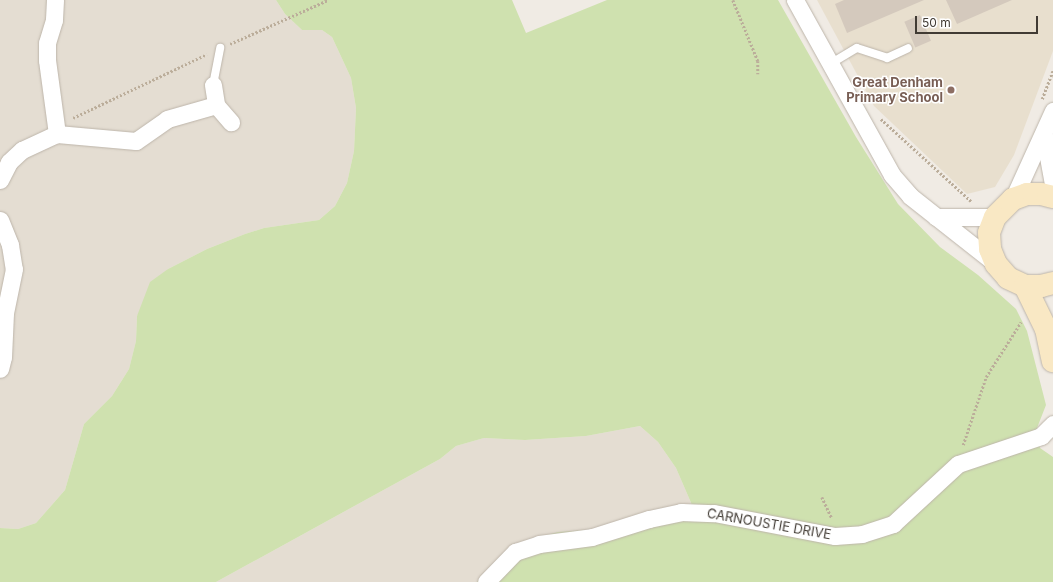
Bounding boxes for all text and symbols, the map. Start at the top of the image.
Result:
scale bar [917,8,1040,34]
text: 50 m [922,15,951,30]
place label: Great Denham Primary School [846,75,943,106]
marker: Great Denham Primary School [946,85,956,95]
street label: CARNOUSTIE DRIVE [706,505,832,543]

